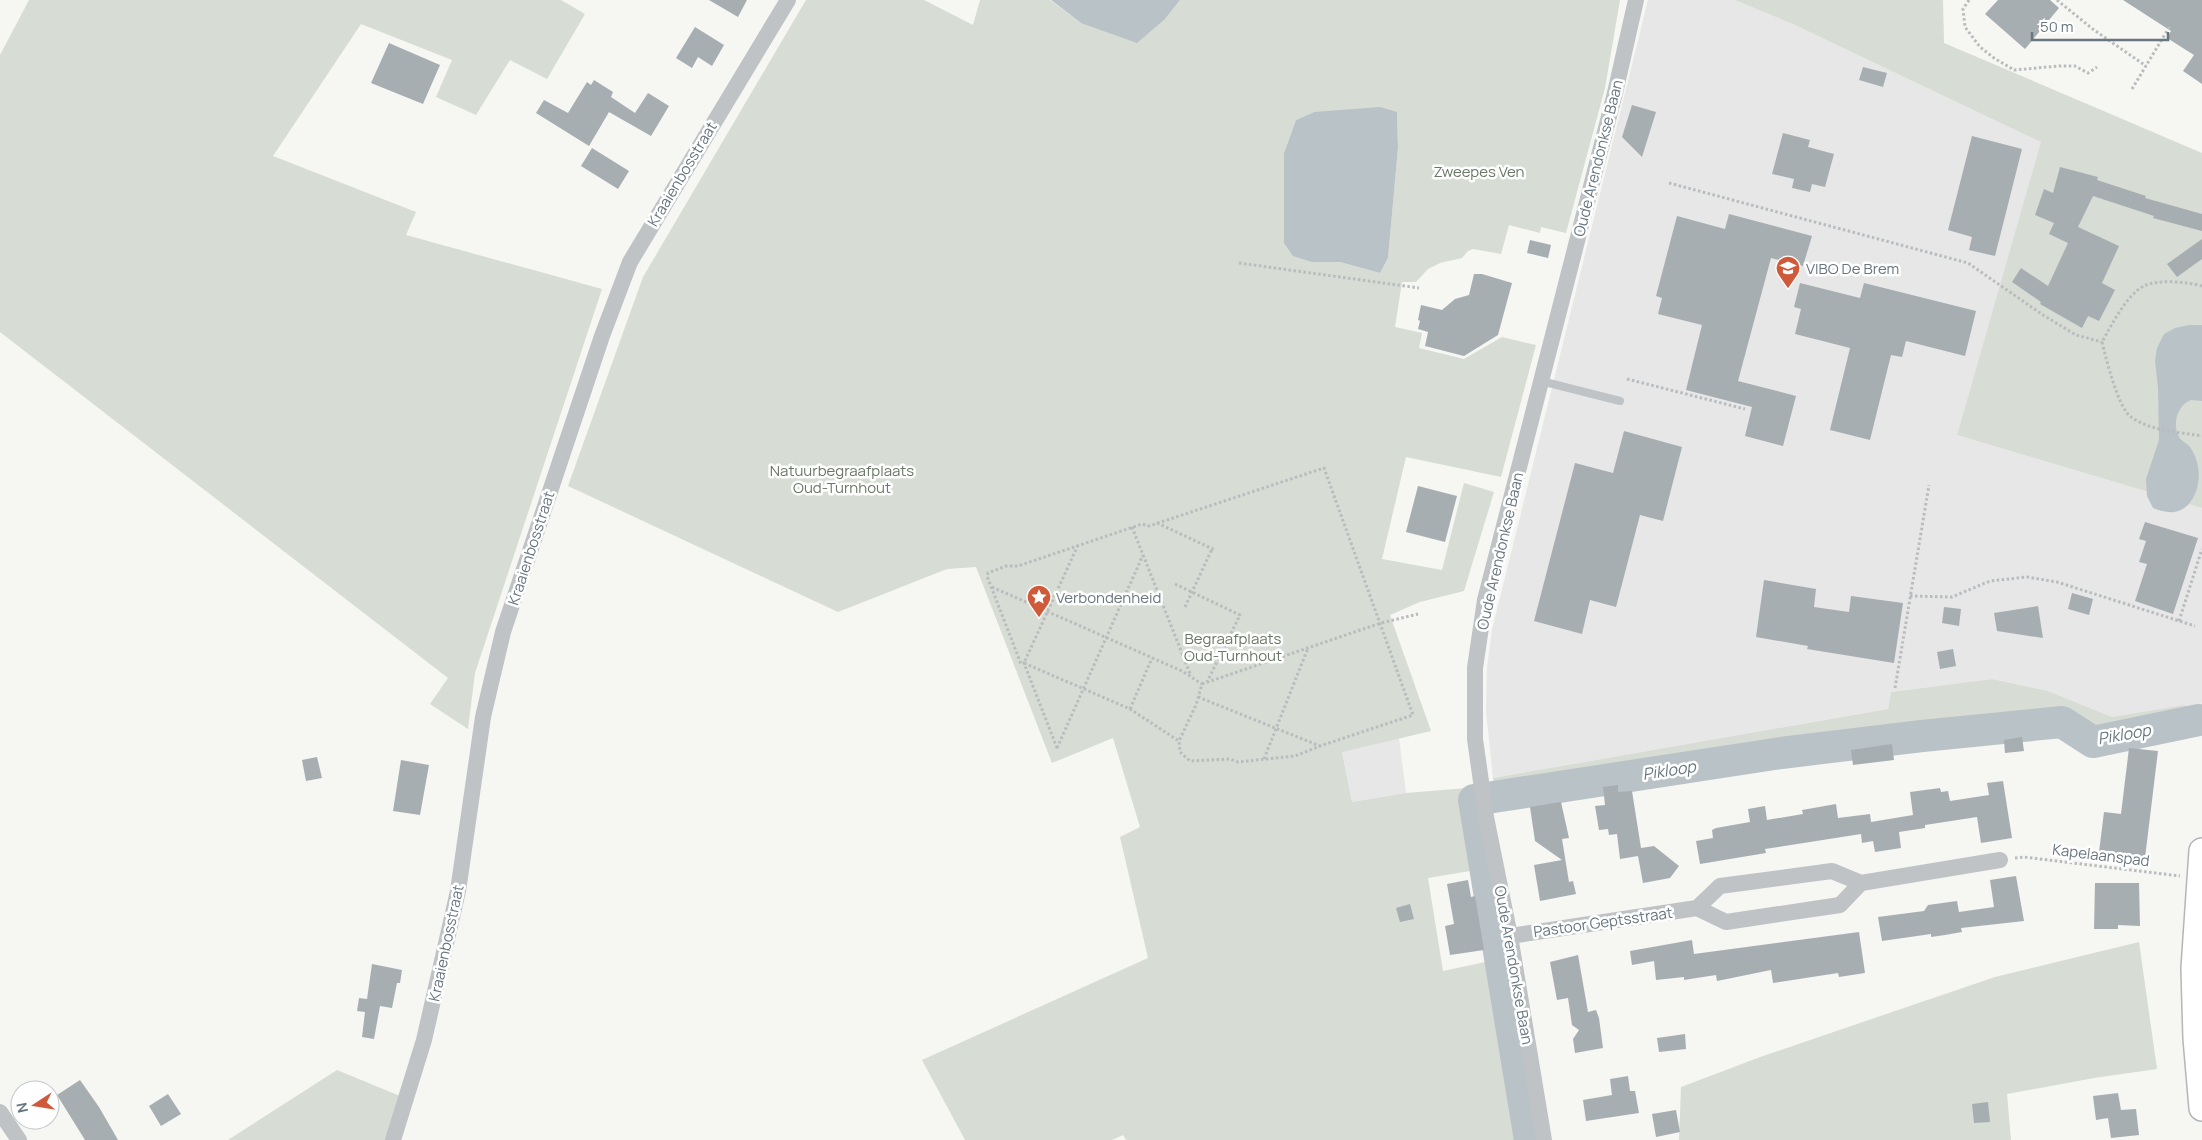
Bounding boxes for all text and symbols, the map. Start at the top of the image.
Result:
scale bar [2032,10,2168,42]
text: 50 m [2040,16,2074,37]
street label: Oude Arendonkse Baan [1568,77,1628,239]
street label: Kraaienbosstraat [642,118,722,230]
park label: Zweepes Ven [1434,161,1525,182]
school or university icon: VIBO De Brem [1775,255,1801,289]
place label: VIBO De Brem [1806,258,1899,279]
park label: Natuurbegraafplaats Oud-Turnhout [770,460,914,498]
street label: Oude Arendonkse Baan [1472,470,1528,632]
street label: Kraaienbosstraat [503,488,559,608]
place icon: Verbondenheid [1026,584,1052,618]
place label: Verbondenheid [1056,587,1161,608]
park label: Begraafplaats Oud-Turnhout [1184,628,1282,666]
water label: Pikloop [2096,718,2154,749]
water label: Pikloop [1641,755,1699,785]
street label: Kapelaanspad [2051,839,2151,871]
street label: Kraaienbosstraat [423,883,469,1003]
street label: Oude Arendonkse Baan [1490,884,1538,1046]
street label: Pastoor Geptsstraat [1532,902,1674,942]
north arrow [10,1080,60,1130]
text: N [11,1101,32,1115]

